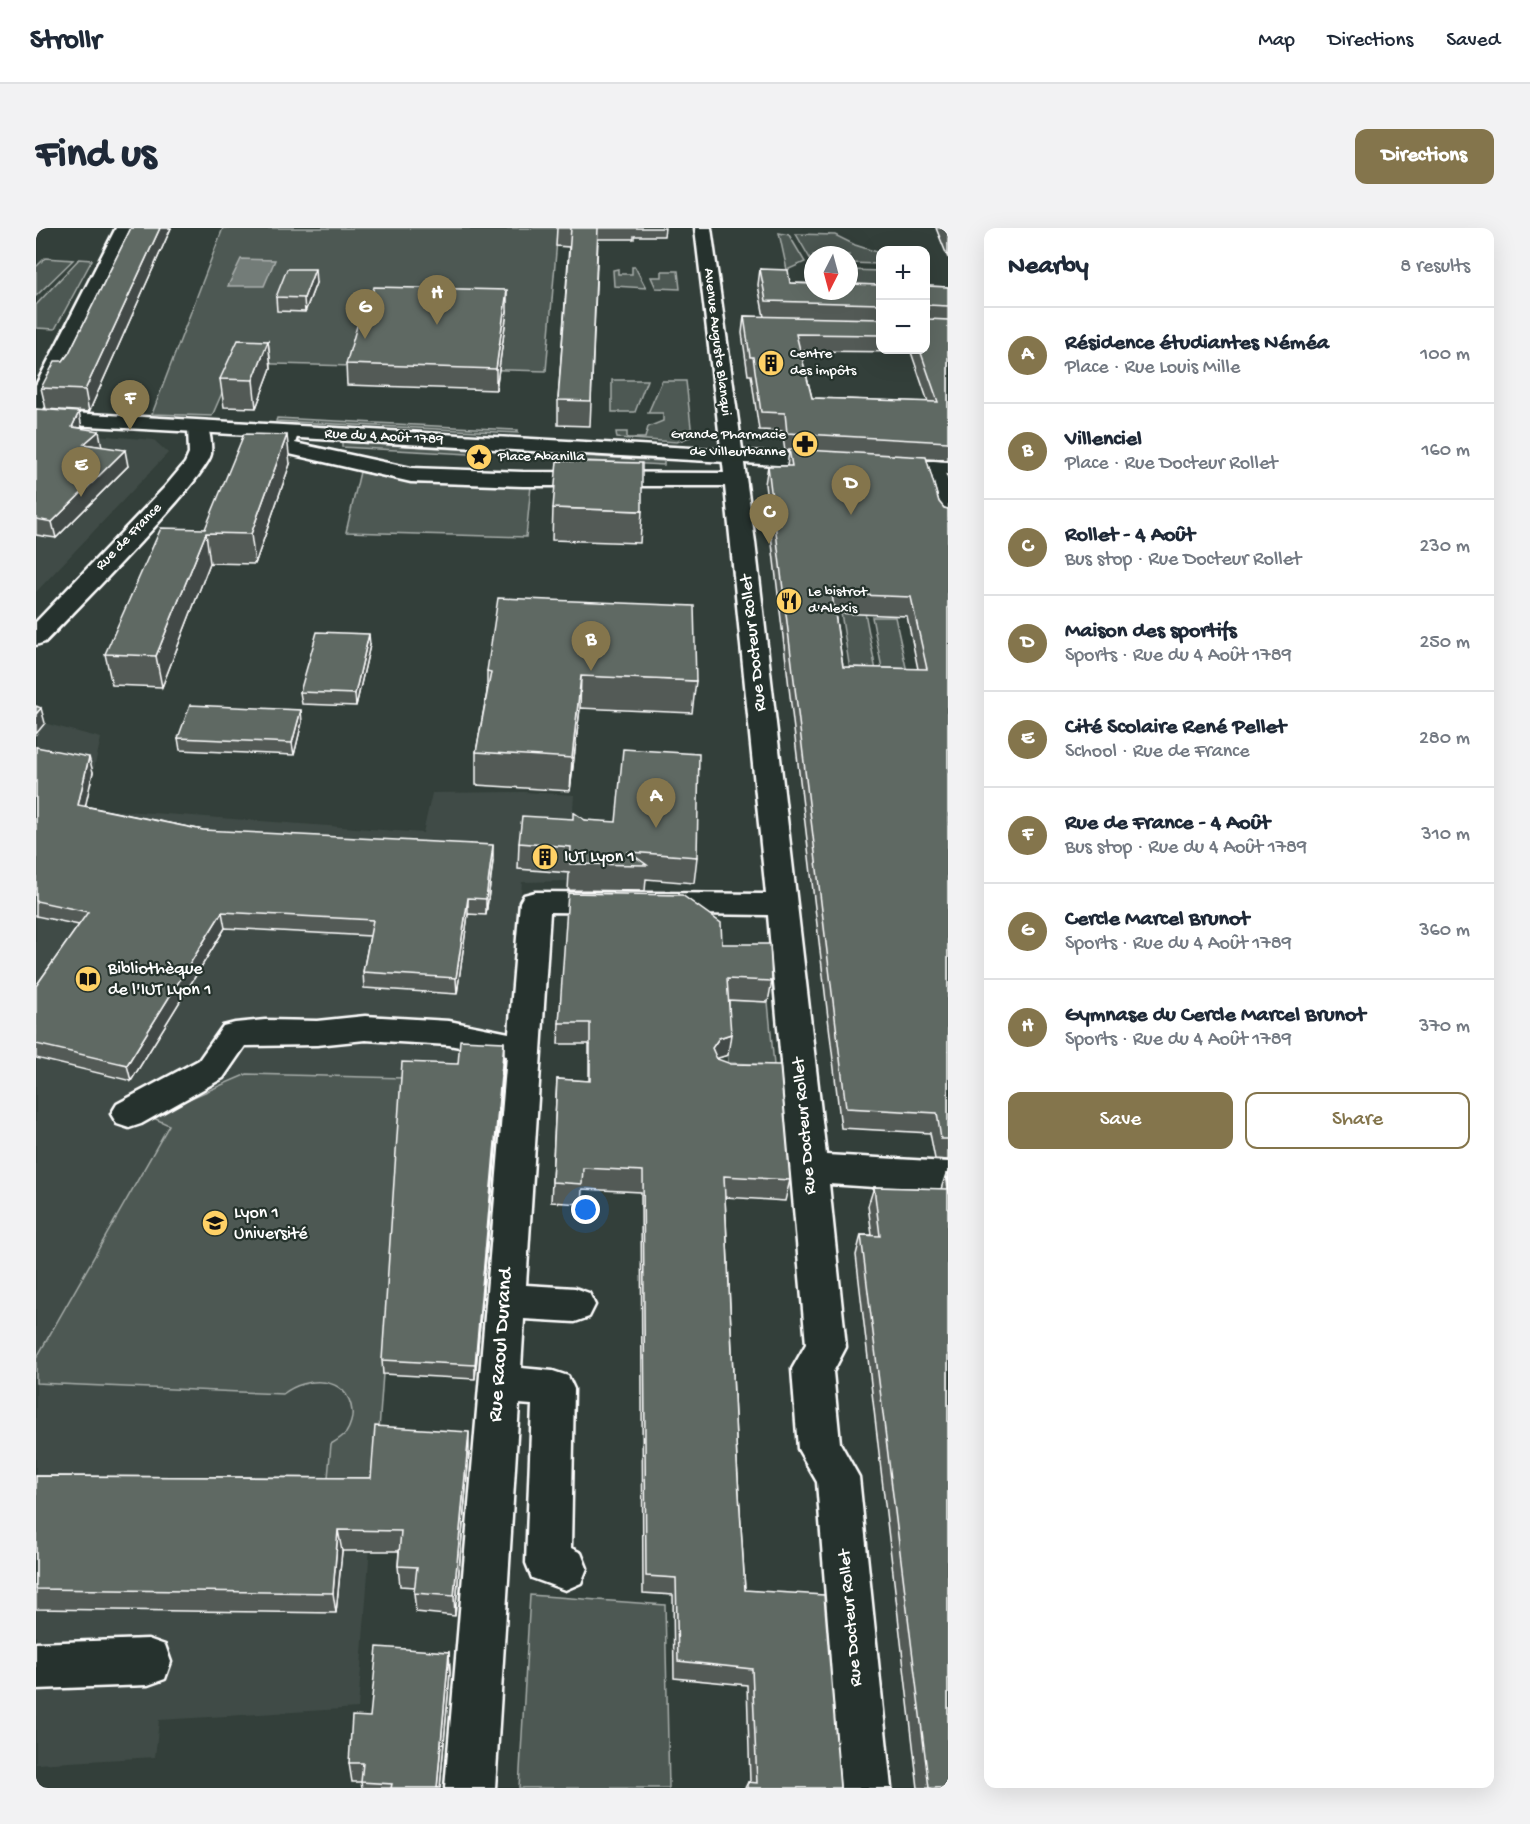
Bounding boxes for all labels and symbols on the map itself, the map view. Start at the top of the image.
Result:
north arrow [804,246,858,300]
street label: Avenue Auguste Blanqui [699,267,735,417]
pin: H [418,276,456,325]
pin: G [346,290,384,339]
place label: Centre des impôts [790,345,857,380]
building icon: Centre des impôts [756,348,786,378]
pin: F [110,380,149,430]
street label: Rue du 4 Août 1789 [324,425,444,449]
place label: Grande Pharmacie de Villeurbanne [671,426,786,461]
pharmacy icon: Grande Pharmacie de Villeurbanne [790,429,820,459]
place icon: Place Abanilla [464,442,494,472]
pin: E [62,448,100,497]
place label: Place Abanilla [497,448,585,466]
pin: D [832,466,870,515]
pin: C [750,494,788,544]
street label: Rue de France [92,499,166,575]
street label: Rue Docteur Rollet [736,572,772,713]
place label: Le bistrot d'Alexis [808,583,869,618]
restaurant icon: Le bistrot d'Alexis [774,586,804,616]
pin: B [572,622,610,671]
pin: A [636,778,676,828]
building icon: IUT Lyon 1 [530,842,560,872]
place label: IUT Lyon 1 [564,847,635,868]
place label: Bibliothèque de l'IUT Lyon 1 [107,959,211,1001]
library icon: Bibliothèque de l'IUT Lyon 1 [73,964,103,994]
street label: Rue Docteur Rollet [788,1055,821,1195]
your location [571,1195,600,1224]
place label: Lyon 1 Université [234,1203,308,1245]
school or university icon: Lyon 1 Université [200,1208,230,1238]
street label: Rue Raoul Durand [484,1265,520,1423]
street label: Rue Docteur Rollet [834,1547,867,1687]

